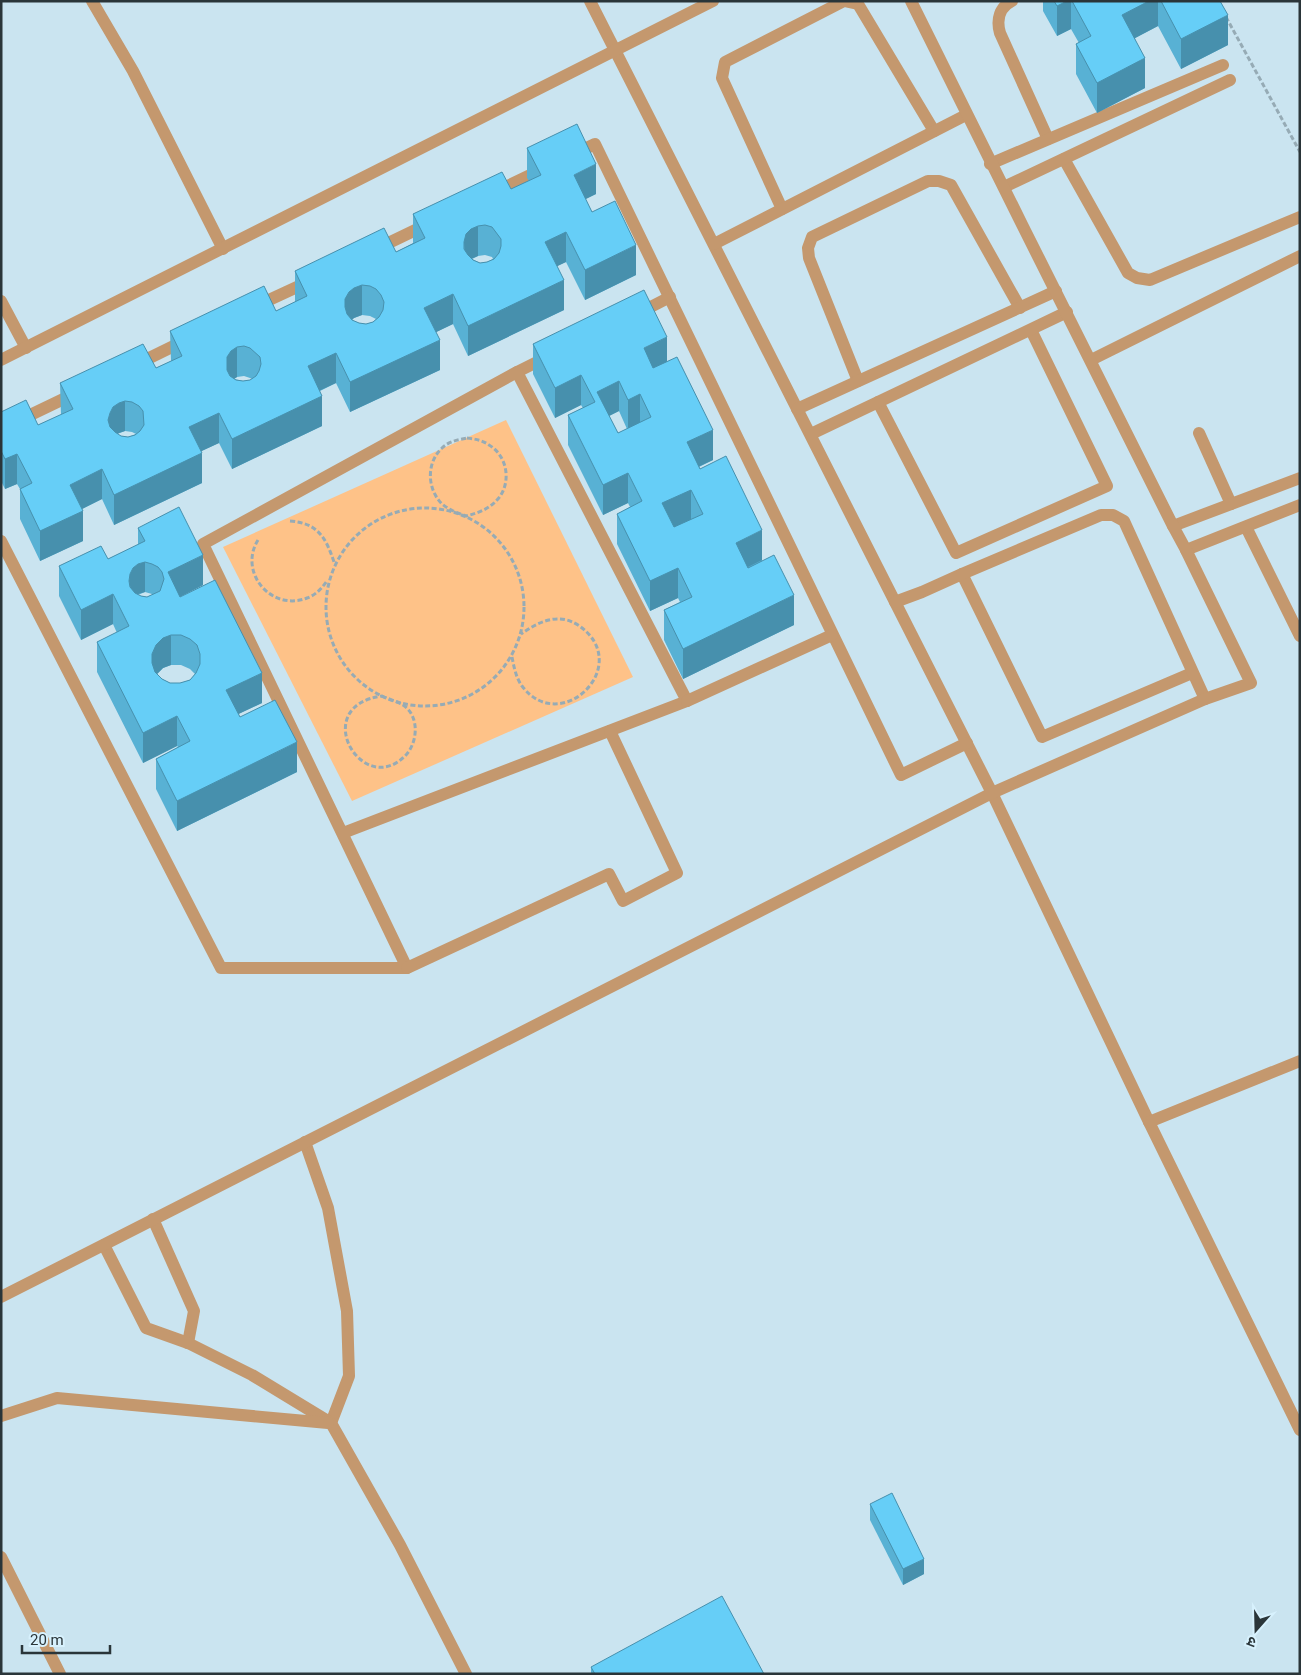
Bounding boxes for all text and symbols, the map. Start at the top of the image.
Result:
north arrow [1231,1605,1281,1655]
scale bar [22,1622,110,1654]
text: 20 m [30,1631,64,1649]
text: उ [1244,1633,1258,1651]

